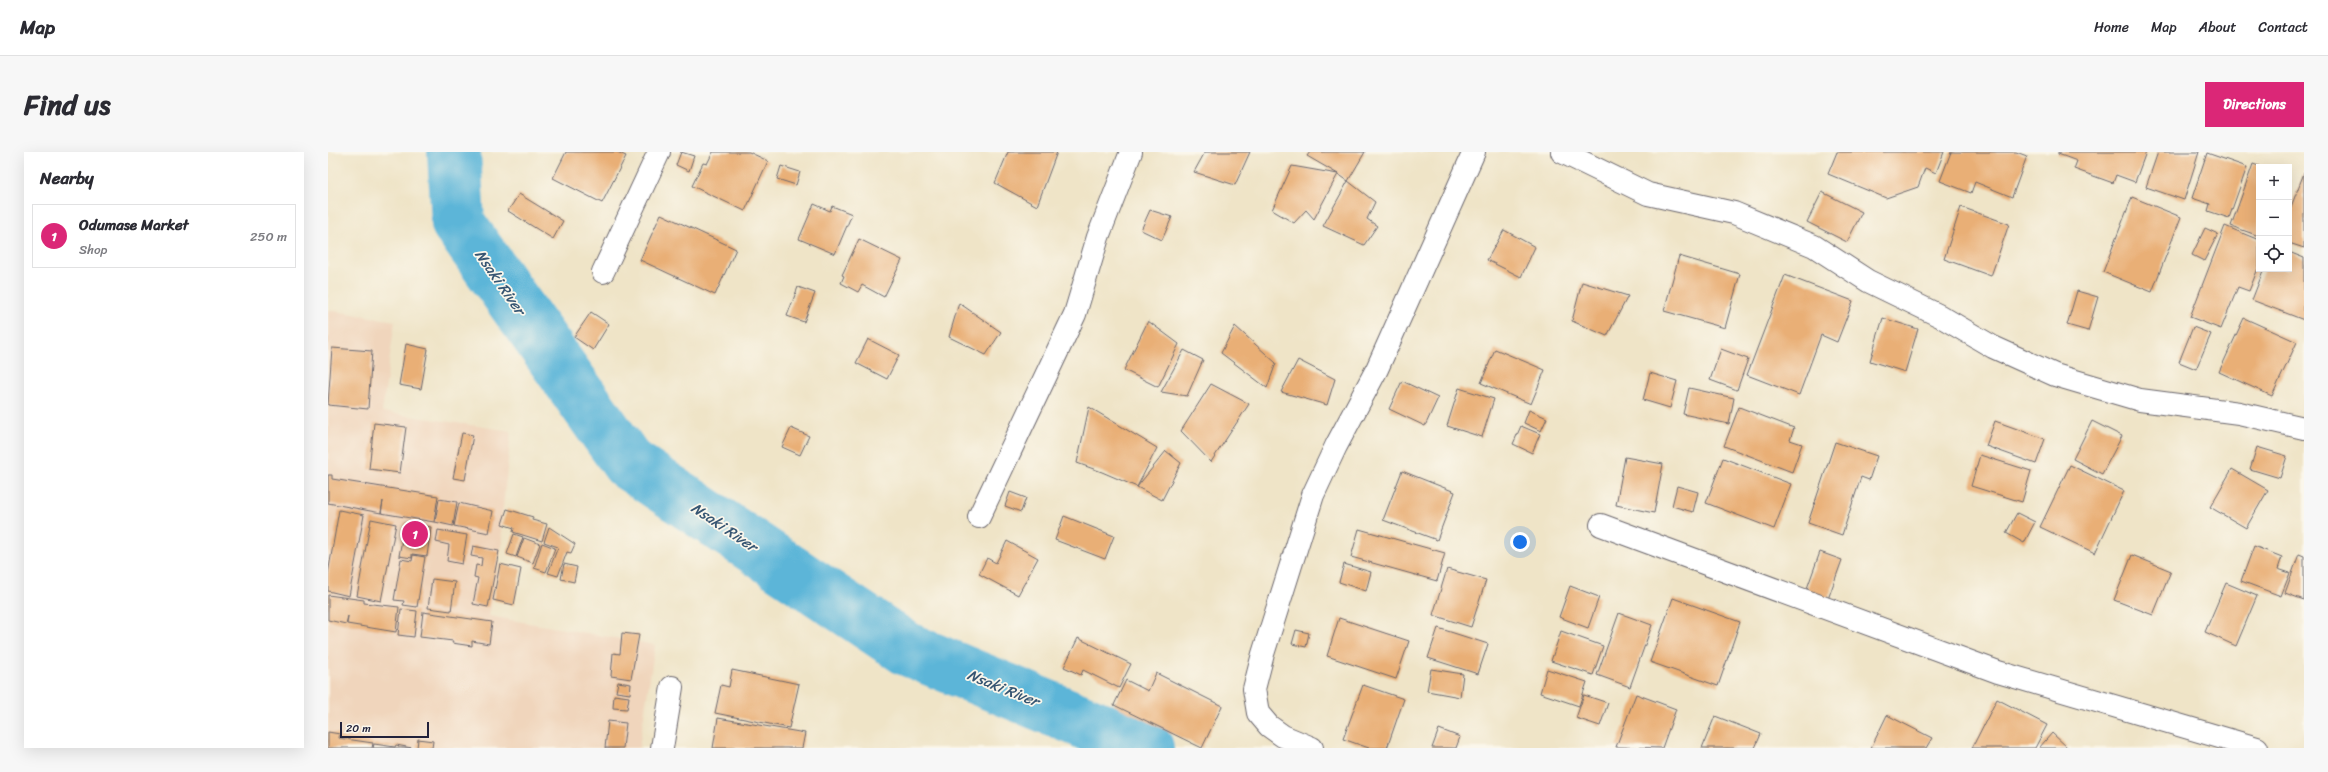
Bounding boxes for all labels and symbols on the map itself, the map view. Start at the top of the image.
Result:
water label: Nsaki River [468,244,534,322]
water label: Nsaki River [686,495,765,560]
pin: 1 [402,519,428,549]
your location [1510,532,1530,552]
water label: Nsaki River [963,662,1045,715]
scale bar [340,720,429,739]

